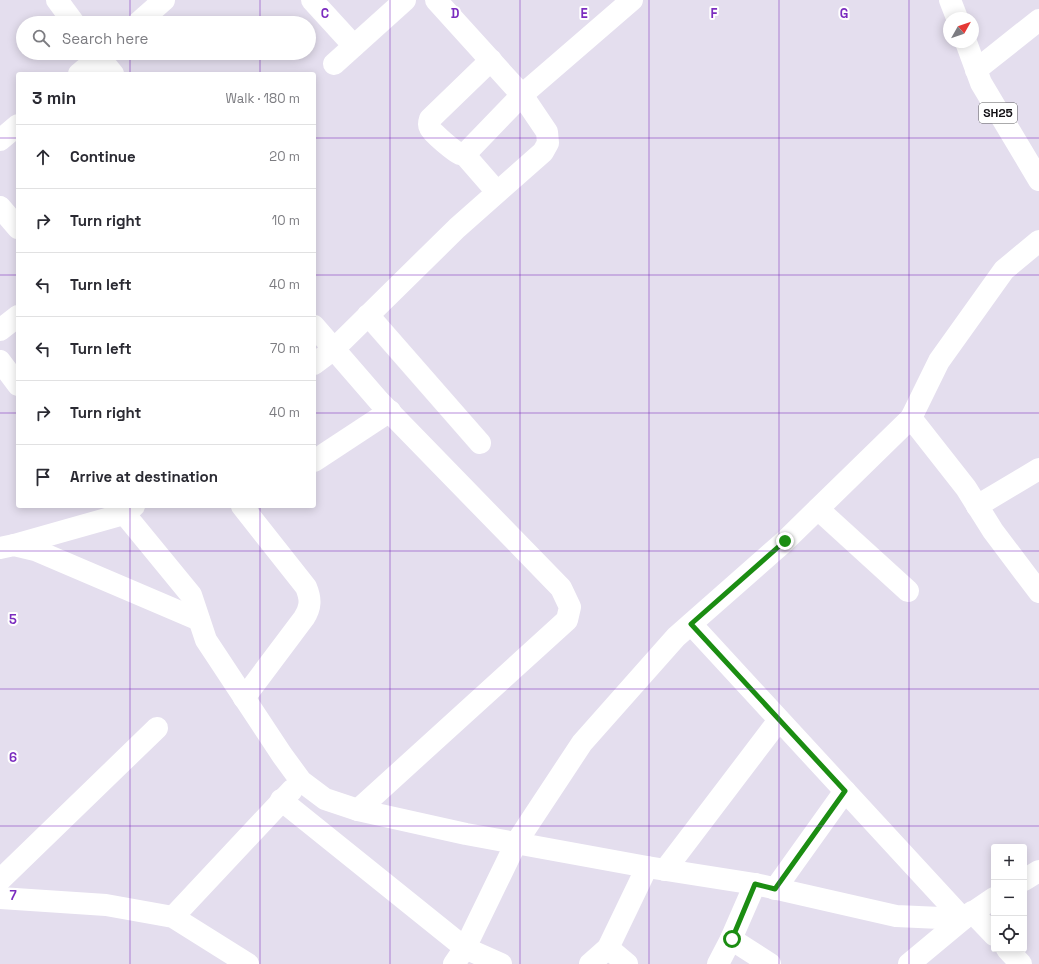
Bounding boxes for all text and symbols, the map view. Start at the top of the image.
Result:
text: C [321,5,329,22]
text: D [451,5,460,22]
text: E [580,5,588,22]
text: F [711,5,718,22]
text: G [840,5,848,22]
north arrow [943,12,979,48]
search box [16,16,316,60]
icon: search [30,27,52,49]
text: Search here [62,29,148,48]
text: 3 min [32,87,76,109]
text: Walk · 180 m [226,90,300,107]
road number: SH25 [979,103,1017,123]
icon: ahead [32,146,54,168]
text: Continue [70,147,136,166]
text: 20 m [269,148,300,165]
icon: right [32,210,54,232]
text: Turn right [70,211,141,230]
text: 10 m [272,212,300,229]
icon: left [32,274,54,296]
text: Turn left [70,275,132,294]
text: 40 m [269,276,300,293]
icon: left [32,338,54,360]
text: Turn left [70,339,132,358]
text: 70 m [270,340,300,357]
icon: right [32,402,54,424]
text: Turn right [70,403,141,422]
text: 40 m [269,404,300,421]
icon: arrive [32,466,54,488]
text: Arrive at destination [70,467,218,486]
route end [776,532,794,550]
text: 5 [9,611,17,628]
text: 6 [9,749,17,766]
map controls [991,844,1027,952]
button: + [991,844,1027,880]
button: − [991,880,1027,916]
text: 7 [9,887,17,904]
button: locate [991,916,1027,952]
route start [723,930,741,948]

